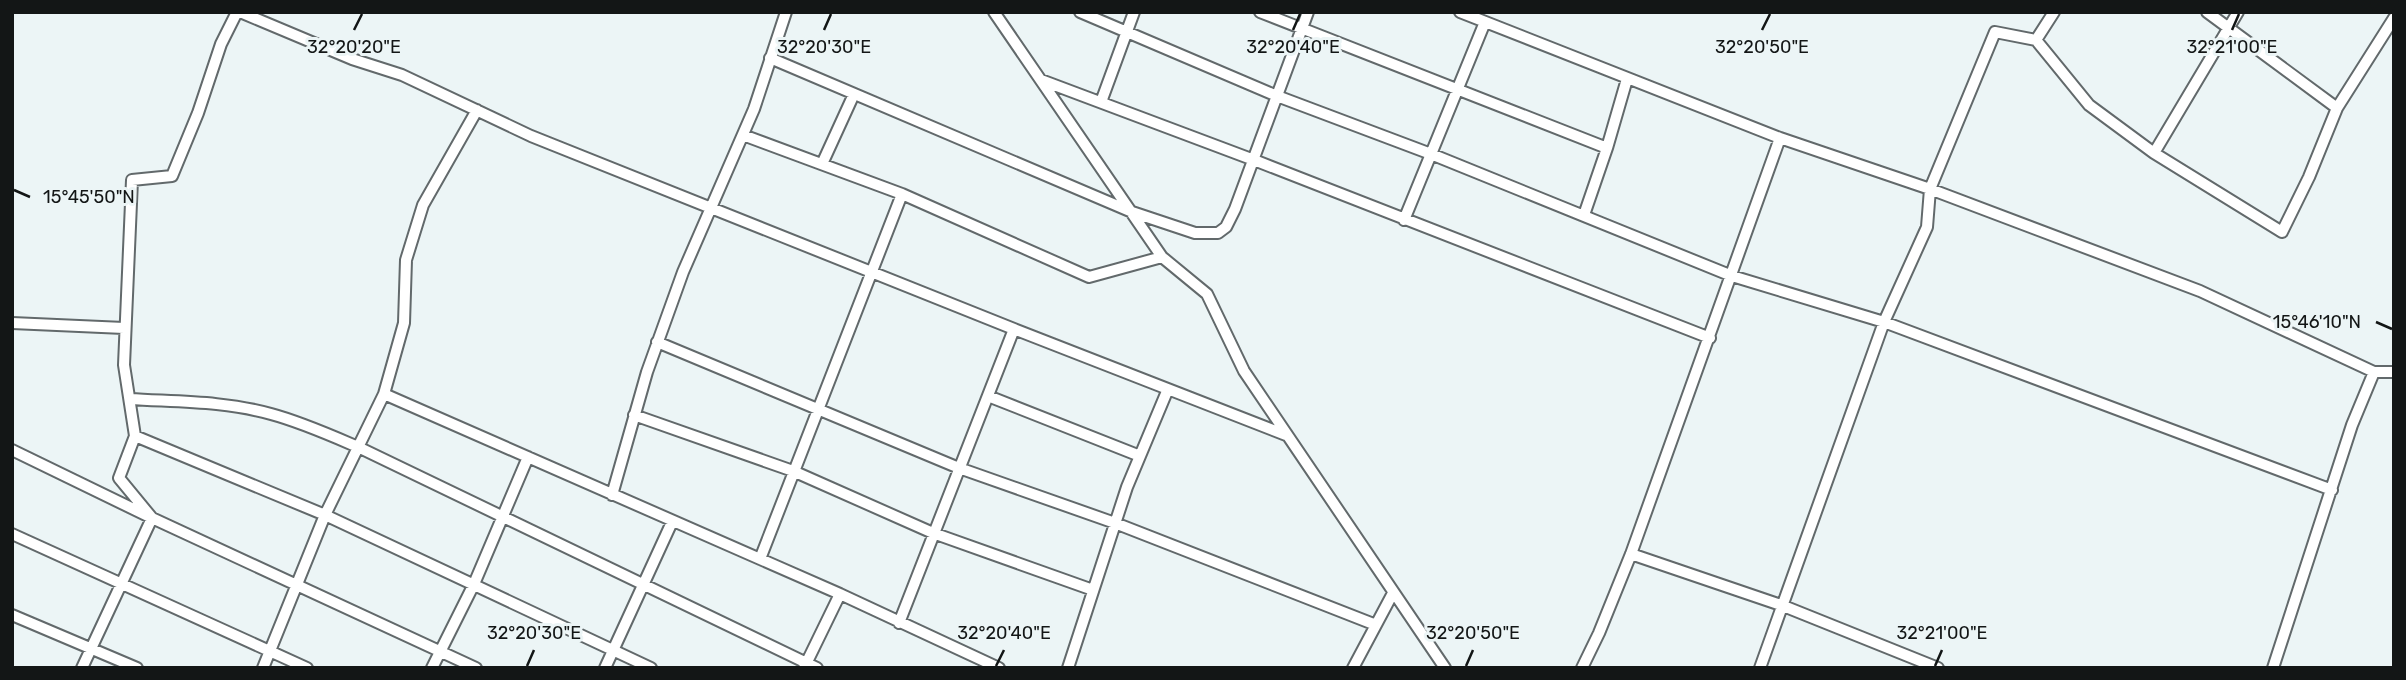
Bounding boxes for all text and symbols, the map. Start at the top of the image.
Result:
text: 32°20'20"E [307,36,401,58]
text: 32°20'30"E [777,36,871,58]
text: 32°20'40"E [1246,36,1340,58]
text: 32°20'50"E [1715,36,1809,58]
text: 32°21'00"E [2186,36,2278,58]
text: 15°45'50"N [43,186,135,208]
text: 15°46'10"N [2273,311,2361,333]
text: 32°20'30"E [487,622,581,644]
text: 32°20'40"E [957,622,1051,644]
text: 32°20'50"E [1426,622,1520,644]
text: 32°21'00"E [1896,622,1988,644]

